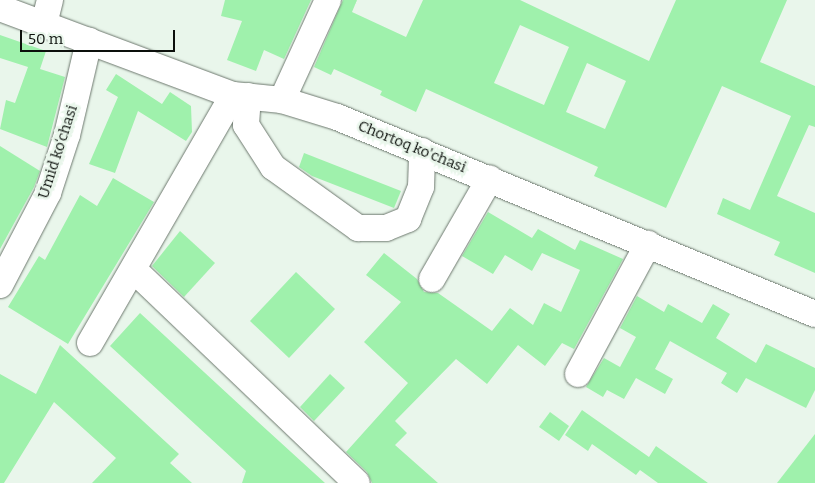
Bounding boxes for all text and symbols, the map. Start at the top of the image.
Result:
scale bar [22,20,178,52]
text: 50 m [28,30,63,48]
street label: Umid ko‘chasi [34,103,82,201]
street label: Chortoq ko'chasi [355,117,469,177]

